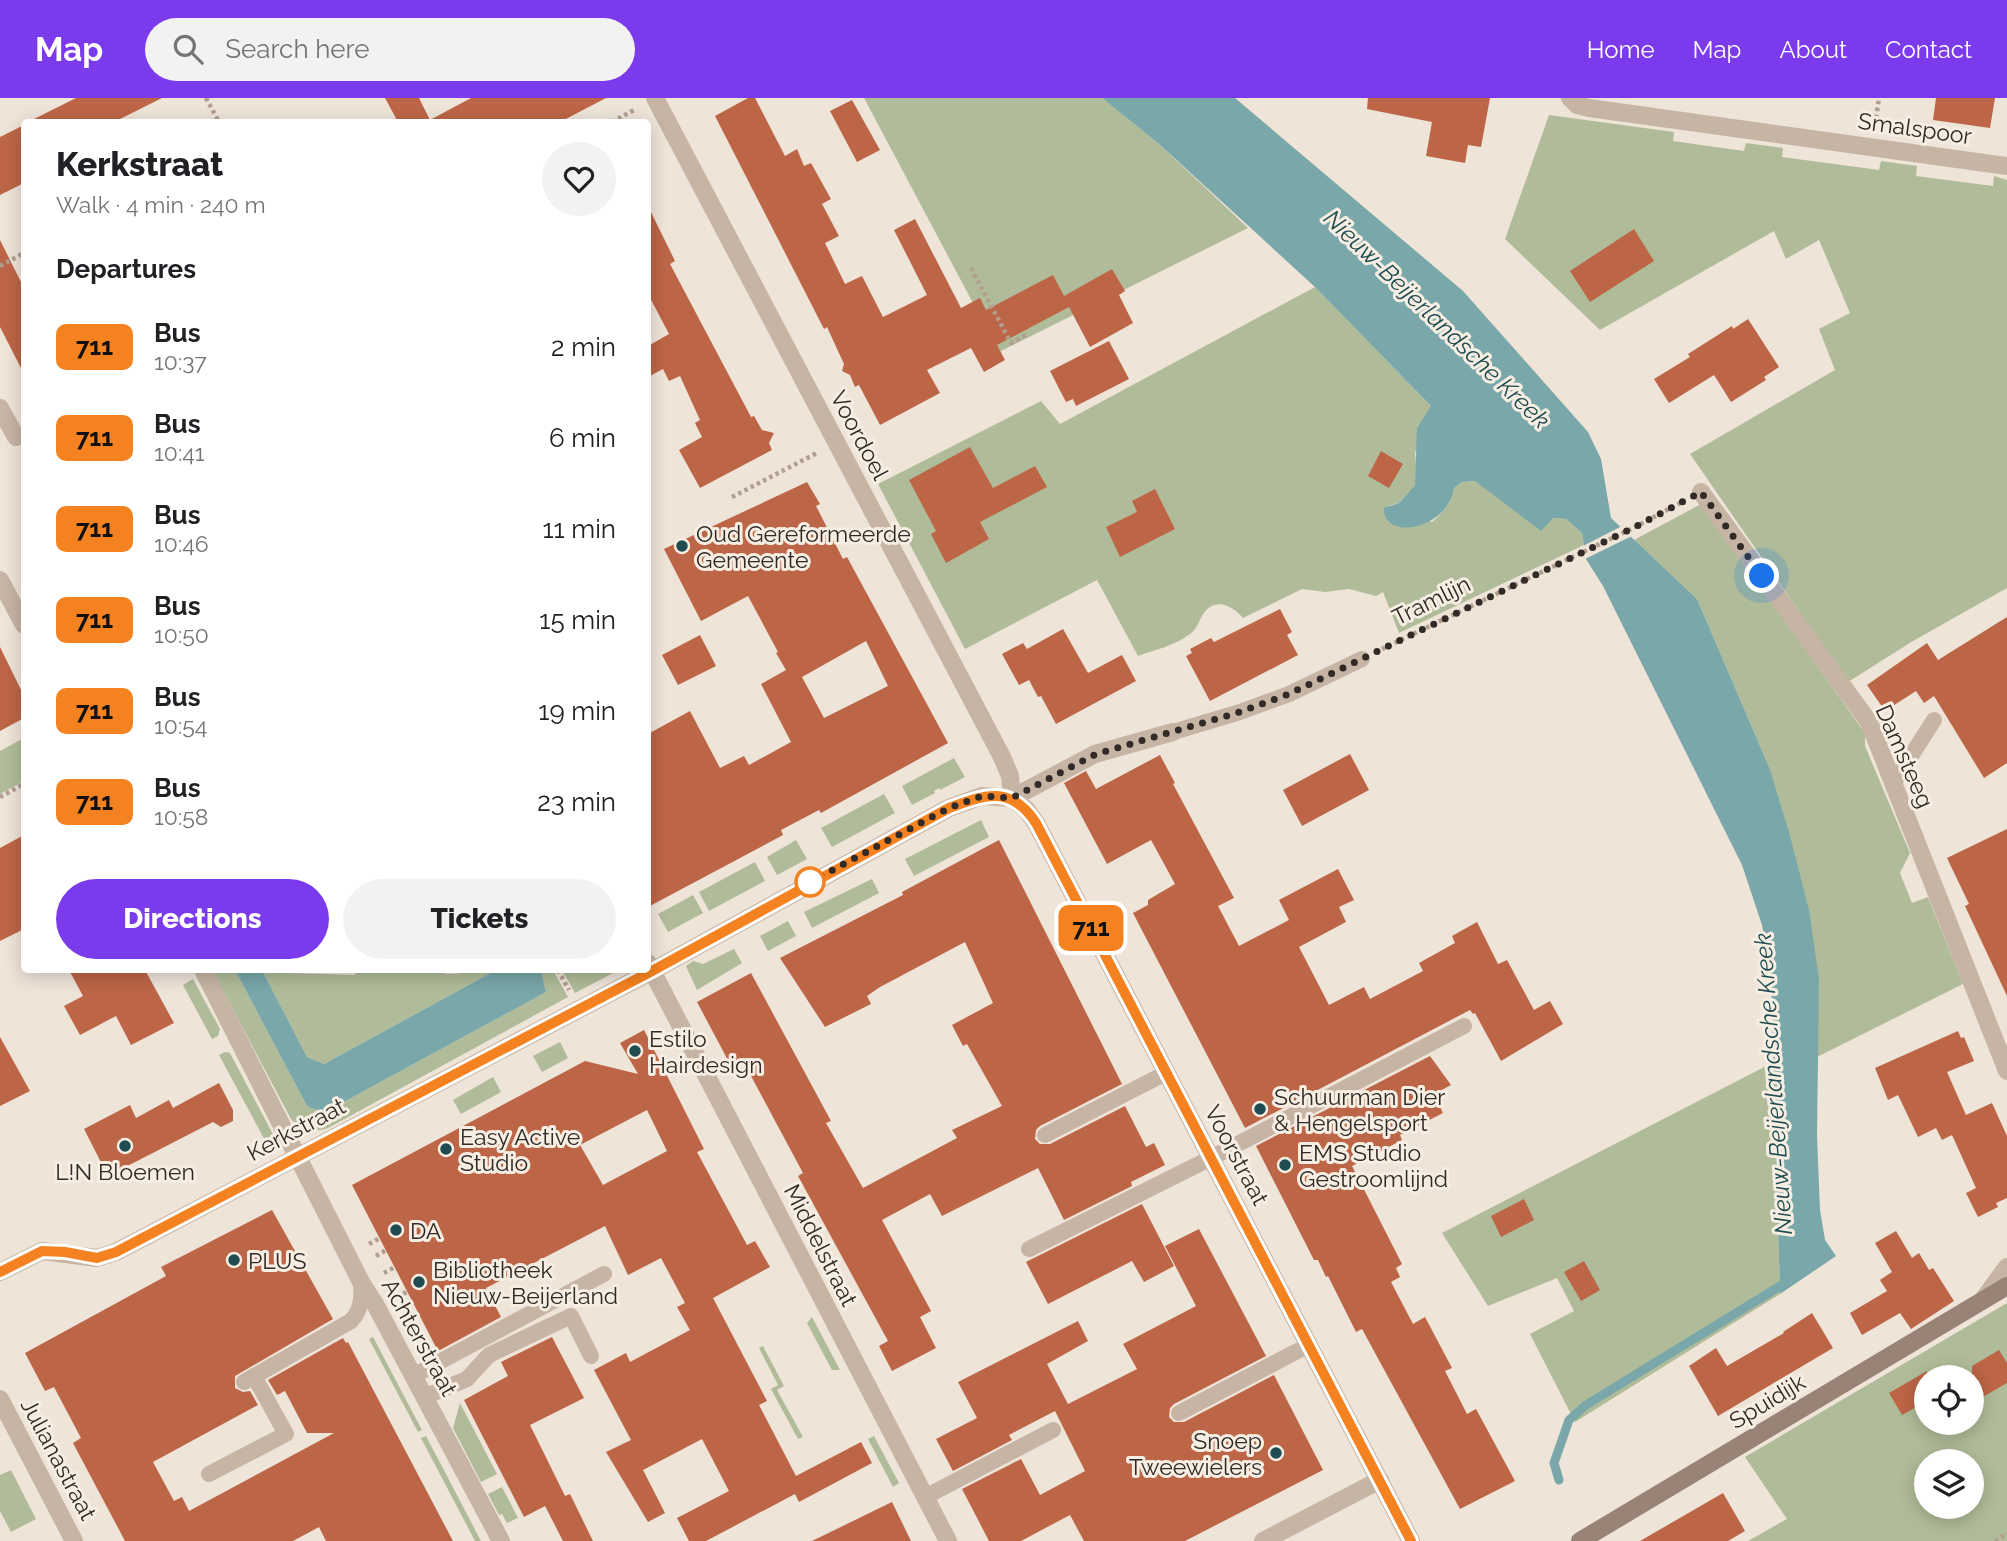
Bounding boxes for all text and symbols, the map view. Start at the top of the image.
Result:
search box [145,18,635,81]
text: Map [35,30,103,69]
icon: search [169,30,207,68]
text: Search here [225,34,370,64]
text: Home [1587,35,1655,64]
text: Map [1693,35,1741,64]
text: About [1779,35,1847,64]
text: Contact [1885,35,1972,64]
street label: Smalspoor [1856,107,1974,149]
button: heart [542,142,616,216]
text: Kerkstraat [56,145,223,184]
text: Walk · 4 min · 240 m [56,191,266,218]
water label: Nieuw-Beijerlandsche Kreek [1318,203,1556,435]
text: Departures [56,254,196,284]
text: Bus [154,318,201,348]
text: 711 [76,332,113,361]
text: 2 min [551,332,616,362]
text: 10:37 [154,348,207,375]
street label: Voordoel [825,386,895,485]
text: Bus [154,409,201,439]
text: 711 [76,423,113,452]
text: 6 min [549,423,616,453]
text: 10:41 [154,439,205,466]
text: Bus [154,500,201,530]
text: 711 [76,514,113,543]
text: 11 min [542,514,616,544]
place label: Oud Gereformeerde Gemeente [696,520,911,573]
text: 10:46 [154,530,209,557]
marker: Oud Gereformeerde Gemeente [674,538,690,554]
your location [1744,558,1779,593]
street label: Tramlijn [1388,570,1474,630]
text: Bus [154,591,201,621]
text: 711 [76,605,113,634]
text: 15 min [539,605,616,635]
text: 10:50 [154,621,209,648]
text: Bus [154,682,201,712]
text: 711 [76,696,113,725]
text: 19 min [538,696,616,726]
street label: Damsteeg [1870,700,1940,812]
text: 10:54 [154,712,207,739]
text: Bus [154,773,201,803]
text: 711 [76,787,113,816]
text: 23 min [537,787,616,817]
text: 10:58 [154,803,208,830]
unlabelled marker [795,867,825,897]
button: Directions [56,879,329,959]
button: Tickets [343,879,616,959]
line badge: 711 [1051,905,1131,951]
text: 711 [1072,913,1110,942]
water label: Nieuw-Beijerlandsche Kreek [1748,932,1798,1236]
place label: Estilo Hairdesign [649,1025,763,1078]
marker: Estilo Hairdesign [627,1043,643,1059]
place label: Schuurman Dier & Hengelsport [1274,1083,1445,1136]
street label: Kerkstraat [242,1092,350,1166]
street label: Voorstraat [1199,1101,1275,1210]
marker: Schuurman Dier & Hengelsport [1252,1101,1268,1117]
place label: Easy Active Studio [460,1123,580,1176]
marker: L!N Bloemen [117,1138,133,1154]
place label: EMS Studio Gestroomlijnd [1299,1139,1448,1192]
marker: Easy Active Studio [438,1141,454,1157]
marker: EMS Studio Gestroomlijnd [1277,1157,1293,1173]
place label: L!N Bloemen [55,1158,195,1185]
street label: Middelstraat [779,1180,863,1311]
place label: DA [410,1217,442,1244]
marker: DA [388,1222,404,1238]
place label: PLUS [248,1247,306,1274]
marker: PLUS [226,1252,242,1268]
place label: Bibliotheek Nieuw-Beijerland [433,1256,618,1309]
street label: Achterstraat [377,1274,463,1401]
marker: Bibliotheek Nieuw-Beijerland [411,1274,427,1290]
map controls [1914,1365,1984,1519]
button: locate [1914,1365,1984,1435]
street label: Spuidijk [1724,1368,1810,1434]
street label: Julianastraat [16,1394,102,1525]
place label: Snoep Tweewielers [1129,1427,1262,1480]
marker: Snoep Tweewielers [1268,1445,1284,1461]
button: layers [1914,1449,1984,1519]

